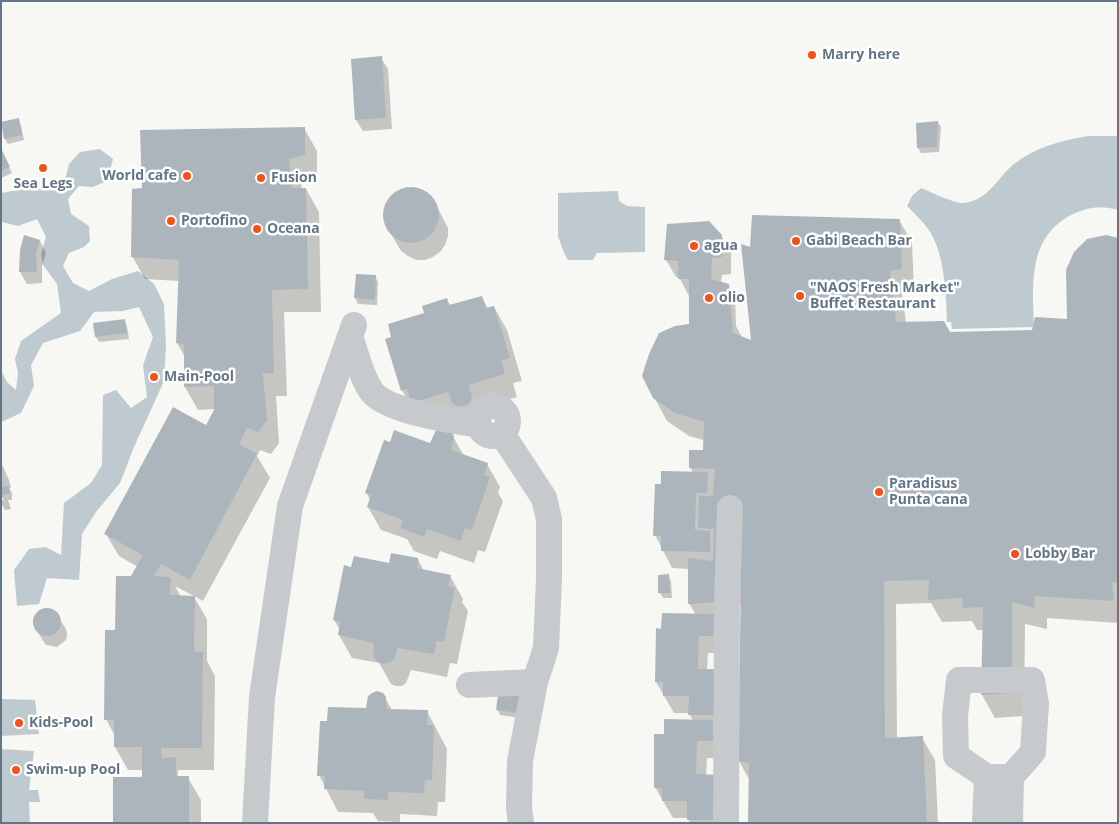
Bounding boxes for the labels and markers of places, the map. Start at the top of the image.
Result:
place label: Marry here [822,47,900,63]
marker: Marry here [806,49,818,61]
marker: Sea Legs [37,162,49,174]
place label: World cafe [102,168,177,184]
marker: World cafe [181,170,193,182]
place label: Fusion [271,170,317,186]
marker: Fusion [255,172,267,184]
place label: Sea Legs [13,176,73,192]
place label: Portofino [181,213,247,229]
marker: Portofino [165,215,177,227]
place label: Oceana [267,221,320,237]
marker: Oceana [251,223,263,235]
place label: Gabi Beach Bar [806,233,912,249]
marker: Gabi Beach Bar [790,235,802,247]
place label: agua [704,238,738,254]
marker: agua [688,240,700,252]
place label: "NAOS Fresh Market" Buffet Restaurant [810,280,960,312]
place label: olio [719,290,745,306]
marker: "NAOS Fresh Market" Buffet Restaurant [794,290,806,302]
marker: olio [703,292,715,304]
place label: Main-Pool [164,369,234,385]
marker: Main-Pool [148,371,160,383]
place label: Paradisus Punta cana [889,476,968,508]
marker: Paradisus Punta cana [873,486,885,498]
place label: Lobby Bar [1025,546,1095,562]
marker: Lobby Bar [1009,548,1021,560]
place label: Kids-Pool [29,715,93,731]
marker: Kids-Pool [13,717,25,729]
place label: Swim-up Pool [26,762,120,778]
marker: Swim-up Pool [10,764,22,776]

